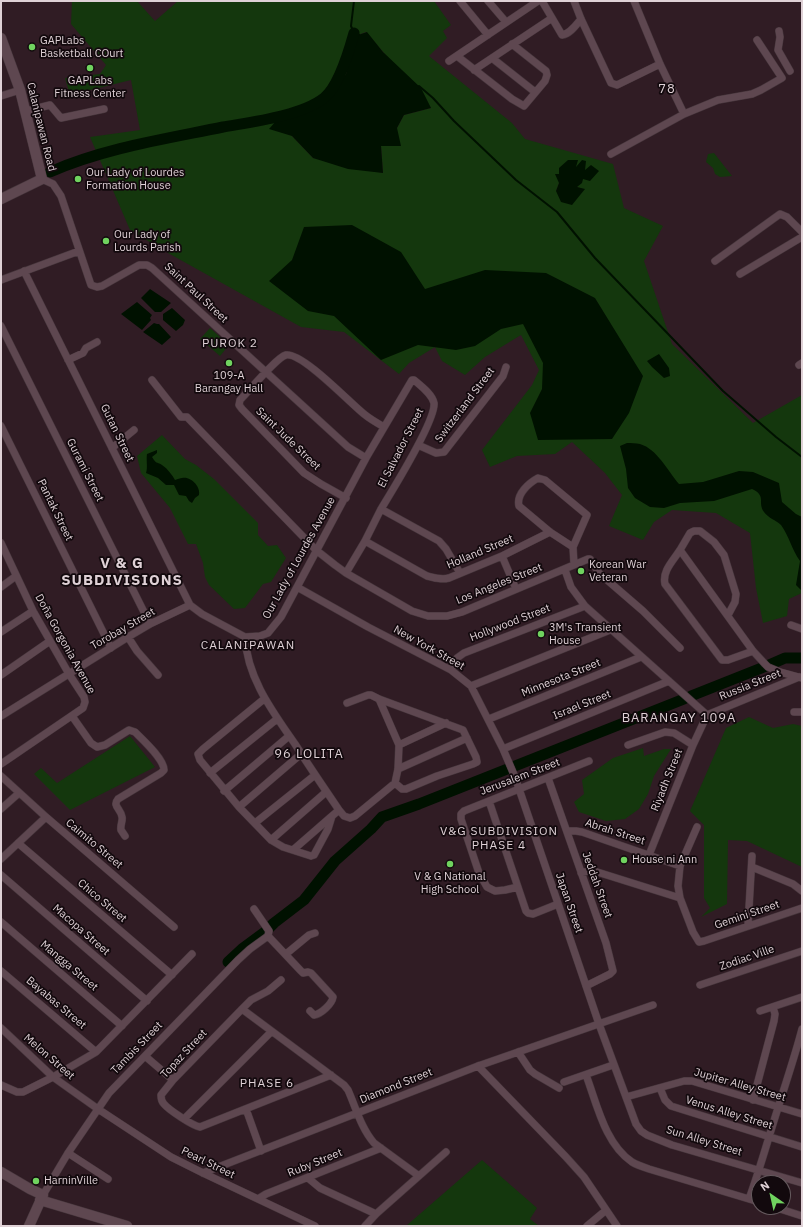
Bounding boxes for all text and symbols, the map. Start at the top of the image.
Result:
place label: GAPLabs Basketball COurt [40,34,123,60]
marker: GAPLabs Basketball COurt [27,42,37,52]
marker: GAPLabs Fitness Center [85,63,95,73]
place label: GAPLabs Fitness Center [54,74,126,100]
street label: Calanipawan Road [24,81,58,173]
district label: 78 [658,81,676,97]
place label: Our Lady of Lourdes Formation House [86,166,184,192]
marker: Our Lady of Lourdes Formation House [73,174,83,184]
place label: Our Lady of Lourds Parish [114,228,181,254]
marker: Our Lady of Lourds Parish [101,236,111,246]
street label: Saint Paul Street [161,260,231,326]
district label: PUROK 2 [202,337,258,351]
marker: 109-A Barangay Hall [224,358,234,368]
street label: Switzerland Street [432,365,498,445]
place label: 109-A Barangay Hall [195,369,263,395]
street label: Gutan Street [97,402,137,464]
street label: Saint Jude Street [253,405,323,473]
street label: El Salvador Street [375,406,427,490]
street label: Gurami Street [63,436,107,504]
street label: Pantak Street [34,477,76,543]
street label: Our Lady of Lourdes Avenue [260,495,338,621]
street label: Holland Street [445,532,515,572]
district label: V & G SUBDIVISIONS [61,555,183,590]
place label: Korean War Veteran [589,558,646,584]
street label: Los Angeles Street [454,561,544,607]
marker: Korean War Veteran [576,566,586,576]
street label: Doña Gorgonia Avenue [32,592,98,696]
street label: Hollywood Street [468,602,552,644]
street label: Torobay Street [88,605,158,653]
place label: 3M's Transient House [549,621,621,647]
street label: New York Street [391,623,467,673]
marker: 3M's Transient House [536,629,546,639]
district label: CALANIPAWAN [201,639,295,653]
street label: Minnesota Street [519,656,603,700]
street label: Russia Street [717,667,783,703]
street label: Israel Street [551,687,613,723]
district label: BARANGAY 109A [622,710,736,726]
district label: 96 LOLITA [274,746,344,762]
street label: Riyadh Street [648,747,686,813]
street label: Jerusalem Street [478,756,562,798]
street label: Caimito Street [63,816,125,872]
street label: Abrah Street [583,816,647,848]
district label: V&G SUBDIVISION PHASE 4 [440,825,558,853]
street label: Jeddah Street [579,850,615,920]
place label: House ni Ann [632,853,697,867]
marker: House ni Ann [619,855,629,865]
marker: V & G National High School [445,859,455,869]
place label: V & G National High School [414,870,486,896]
street label: Japan Street [553,871,585,935]
street label: Chico Street [75,877,129,925]
street label: Gemini Street [713,898,781,932]
street label: Macopa Street [50,902,112,958]
street label: Mangga Street [37,938,101,994]
street label: Zodiac Ville [718,942,776,974]
street label: Bayabas Street [23,974,89,1032]
street label: Tambis Street [109,1019,165,1077]
street label: Topaz Street [158,1027,210,1081]
street label: Melon Street [21,1031,77,1083]
street label: Diamond Street [358,1065,434,1107]
street label: Jupiter Alley Street [693,1066,787,1104]
district label: PHASE 6 [240,1077,294,1091]
street label: Venus Alley Street [684,1094,774,1132]
street label: Sun Alley Street [664,1123,744,1159]
street label: Pearl Street [179,1144,237,1182]
street label: Ruby Street [286,1146,344,1180]
place label: HarninVille [44,1174,98,1188]
north arrow [751,1175,791,1215]
marker: HarninVille [31,1176,41,1186]
text: N [758,1178,772,1194]

